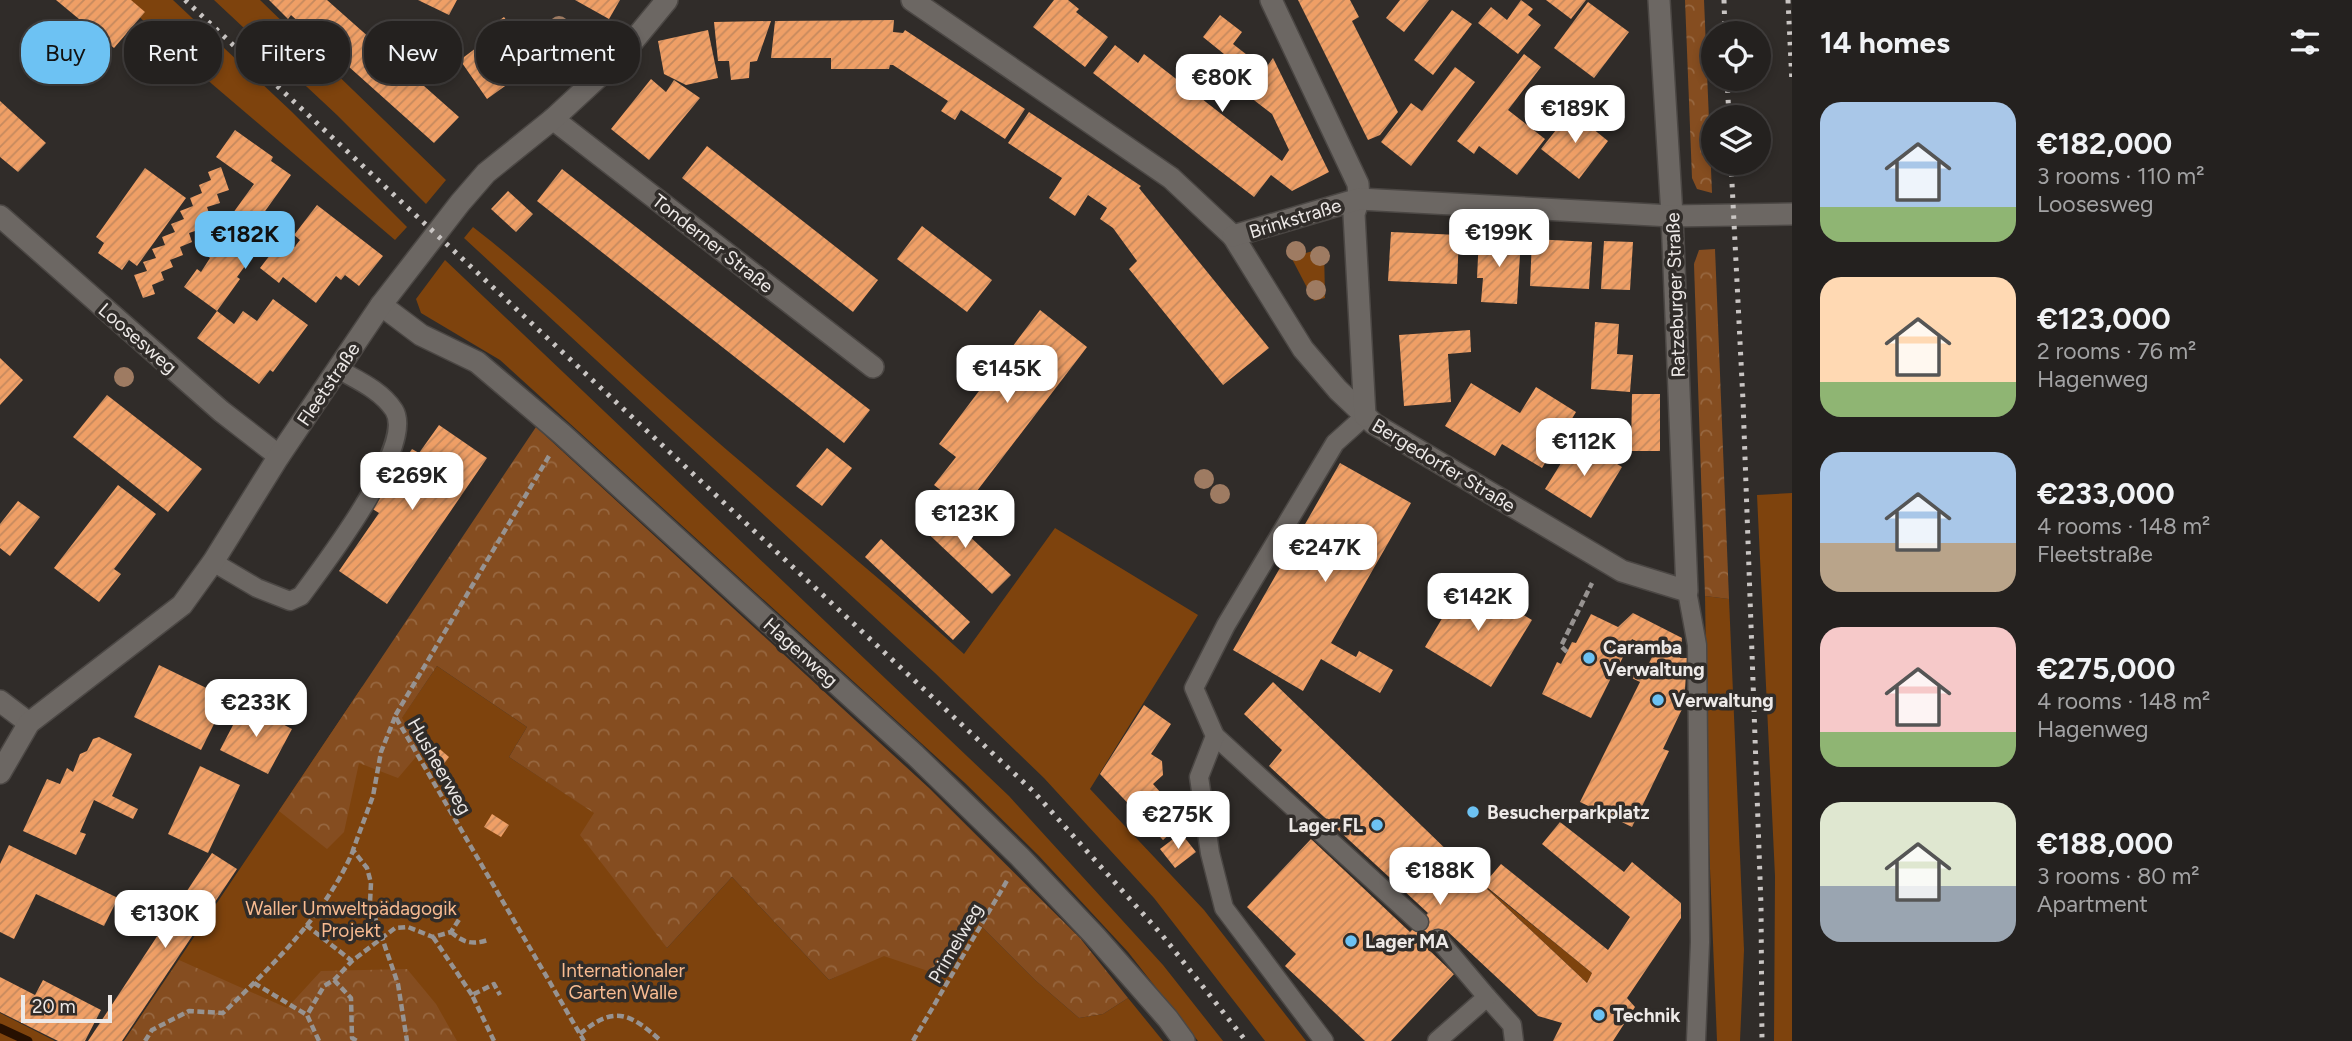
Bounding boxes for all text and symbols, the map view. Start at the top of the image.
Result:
chip: Buy [21,21,110,84]
chip: Rent [124,21,222,84]
chip: Filters [236,21,350,84]
chip: New [364,21,462,84]
chip: Apartment [476,21,640,84]
map controls [1701,21,1771,175]
button: locate [1701,21,1771,91]
icon: filters [2286,23,2324,61]
text: 14 homes [1820,24,1950,61]
pin: €80K [1181,54,1263,114]
text: €80K [1192,63,1252,91]
pin: €189K [1526,86,1624,145]
text: €189K [1541,94,1609,122]
button: layers [1701,105,1771,175]
text: €182,000 [2037,125,2172,162]
icon: home [1876,130,1960,214]
text: 3 rooms · 110 m² [2037,162,2204,190]
street label: Tonderner Straße [648,189,778,298]
text: Loosesweg [2037,190,2153,218]
street label: Brinkstraße [1246,194,1344,243]
pin: €199K [1450,210,1548,269]
pin: €182K [196,212,294,271]
street label: Ratzeburger Straße [1661,212,1690,378]
text: €199K [1465,218,1533,246]
text: €182K [211,220,279,248]
street label: Loosesweg [94,298,182,379]
text: €123,000 [2037,300,2171,337]
icon: home [1876,305,1960,389]
text: 2 rooms · 76 m² [2037,337,2196,365]
street label: Fleetstraße [292,338,365,430]
pin: €145K [958,346,1056,405]
text: €145K [973,354,1041,382]
text: Hagenweg [2037,365,2149,393]
street label: Bergedorfer Straße [1368,414,1520,517]
pin: €112K [1535,419,1633,478]
text: €112K [1552,427,1616,455]
pin: €269K [363,452,461,512]
text: €269K [376,461,448,489]
text: €233,000 [2037,475,2175,512]
icon: home [1876,480,1960,564]
pin: €123K [916,490,1014,550]
text: €123K [931,499,999,527]
text: 4 rooms · 148 m² [2037,512,2210,540]
pin: €247K [1276,524,1374,584]
text: €247K [1289,533,1361,561]
text: Fleetstraße [2037,540,2153,568]
pin: €142K [1429,574,1527,633]
text: €142K [1444,582,1512,610]
street label: Hagenweg [759,613,843,692]
place label: Caramba Verwaltung [1603,636,1705,681]
marker: Caramba Verwaltung [1581,650,1597,666]
text: €275,000 [2037,650,2175,687]
icon: home [1876,655,1960,739]
pin: €233K [207,680,305,739]
text: 4 rooms · 148 m² [2037,687,2210,715]
text: €233K [221,688,291,716]
place label: Verwaltung [1672,689,1774,712]
marker: Verwaltung [1650,692,1666,708]
street label: Husheerweg [403,714,476,819]
text: Hagenweg [2037,715,2149,743]
pin: €275K [1129,792,1227,851]
text: €275K [1143,800,1213,828]
place label: Besucherparkplatz [1487,801,1650,824]
marker: Besucherparkplatz [1465,804,1481,820]
place label: Lager FL [1288,814,1363,837]
marker: Lager FL [1369,817,1385,833]
text: €188,000 [2037,825,2173,862]
icon: home [1876,830,1960,914]
pin: €188K [1391,848,1489,907]
text: €188K [1405,856,1475,884]
text: 3 rooms · 80 m² [2037,862,2200,890]
pin: €130K [116,890,214,950]
text: Apartment [2037,890,2148,918]
park label: Waller Umweltpädagogik Projekt [245,897,458,942]
text: €130K [131,899,199,927]
street label: Primelweg [923,899,988,987]
place label: Lager MA [1365,930,1449,953]
marker: Lager MA [1343,933,1359,949]
park label: Internationaler Garten Walle [561,959,686,1004]
scale bar [21,992,112,1024]
text: 20 m [32,995,76,1018]
place label: Technik [1613,1004,1681,1027]
marker: Technik [1591,1007,1607,1023]

